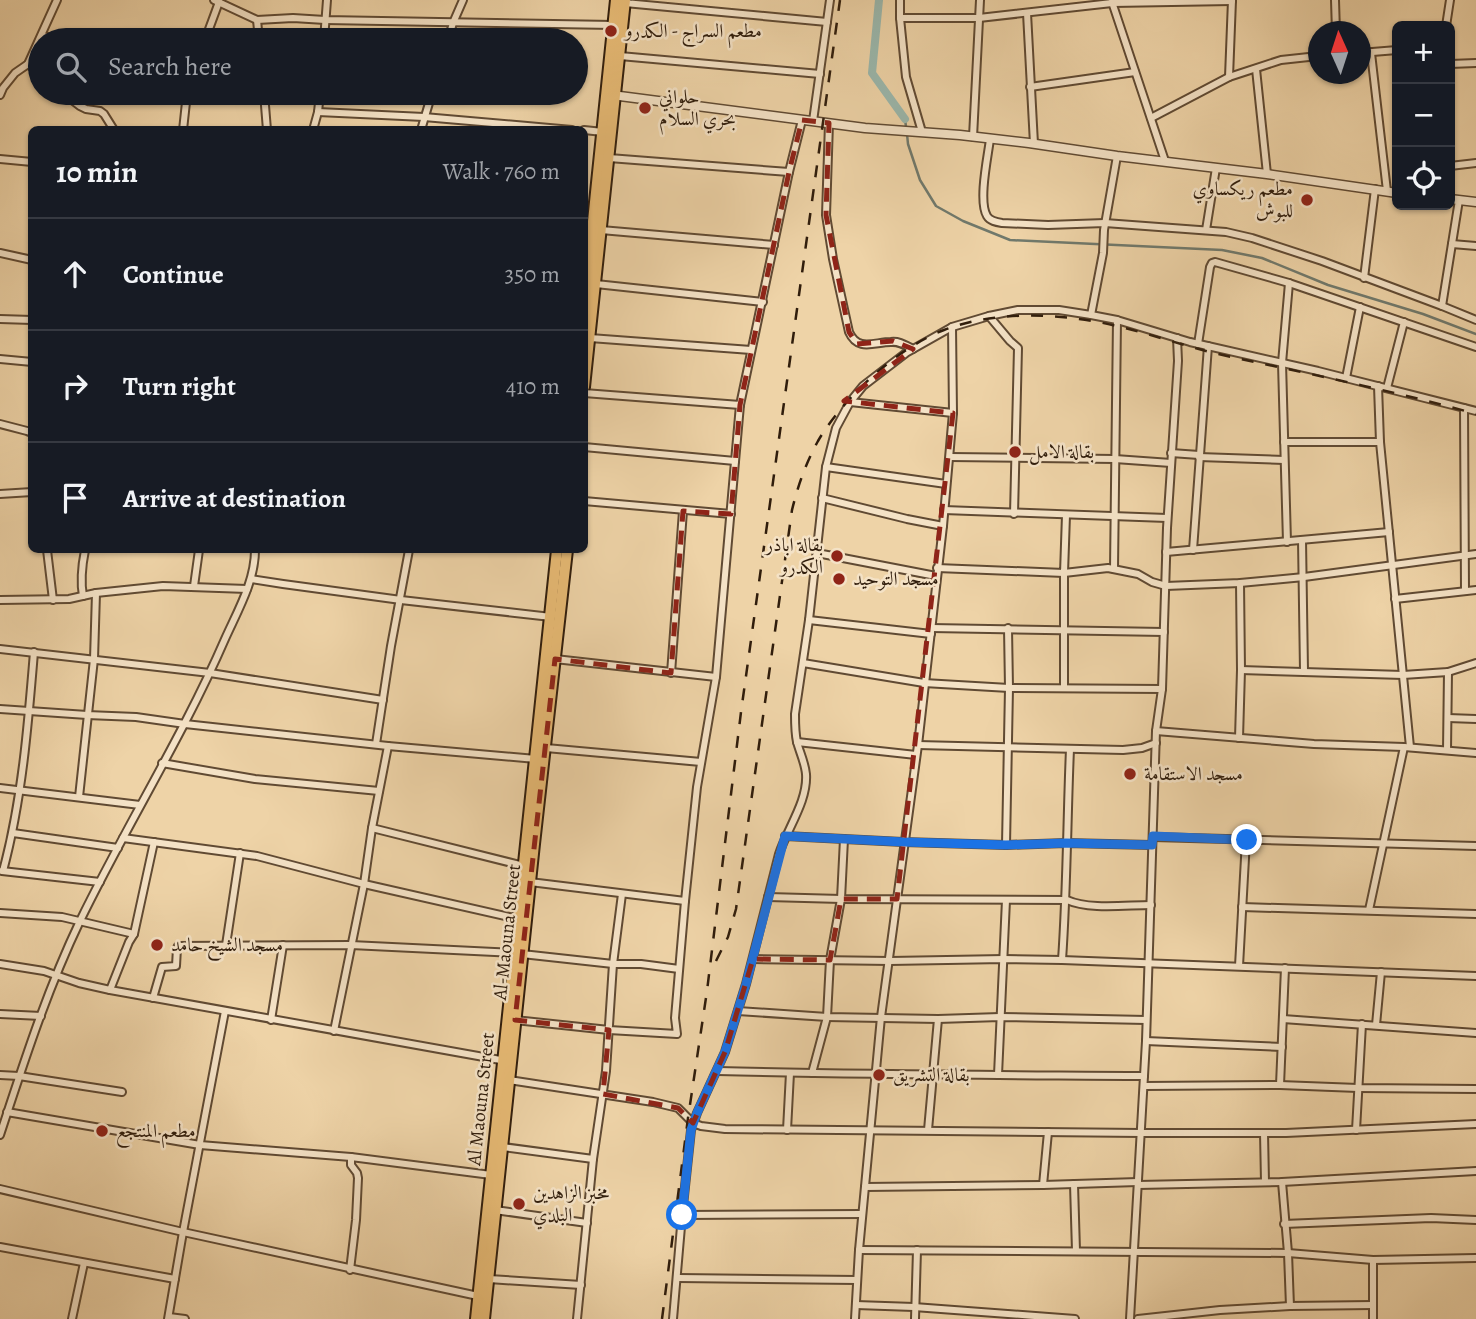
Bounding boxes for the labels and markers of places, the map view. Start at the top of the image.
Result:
place label: مطعم السراج - الكدرو [623,18,762,49]
marker: مطعم السراج - الكدرو [603,23,619,39]
place label: حلواني بحري السلام [659,84,736,135]
marker: حلواني بحري السلام [637,100,653,116]
place label: مطعم ريكساوي للبوش [1193,176,1293,224]
marker: مطعم ريكساوي للبوش [1299,192,1315,208]
place label: بقالة الامل [1029,439,1094,465]
marker: بقالة الامل [1007,444,1023,460]
place label: بقالة اباذر الكدرو [764,532,823,580]
marker: بقالة اباذر الكدرو [829,548,845,564]
place label: مسجد التوحيد [853,566,939,592]
marker: مسجد التوحيد [831,571,847,587]
place label: مسجد الاستقامة [1144,761,1243,787]
marker: مسجد الاستقامة [1122,766,1138,782]
place label: مسجد الشيخ حامد [171,932,283,962]
marker: مسجد الشيخ حامد [149,937,165,953]
place label: بقالة التشريق [893,1062,970,1088]
marker: بقالة التشريق [871,1067,887,1083]
place label: مطعم المنتجع [116,1118,196,1149]
marker: مطعم المنتجع [94,1123,110,1139]
place label: مخبز الزاهدين البلدي [533,1180,610,1230]
marker: مخبز الزاهدين البلدي [511,1196,527,1212]

